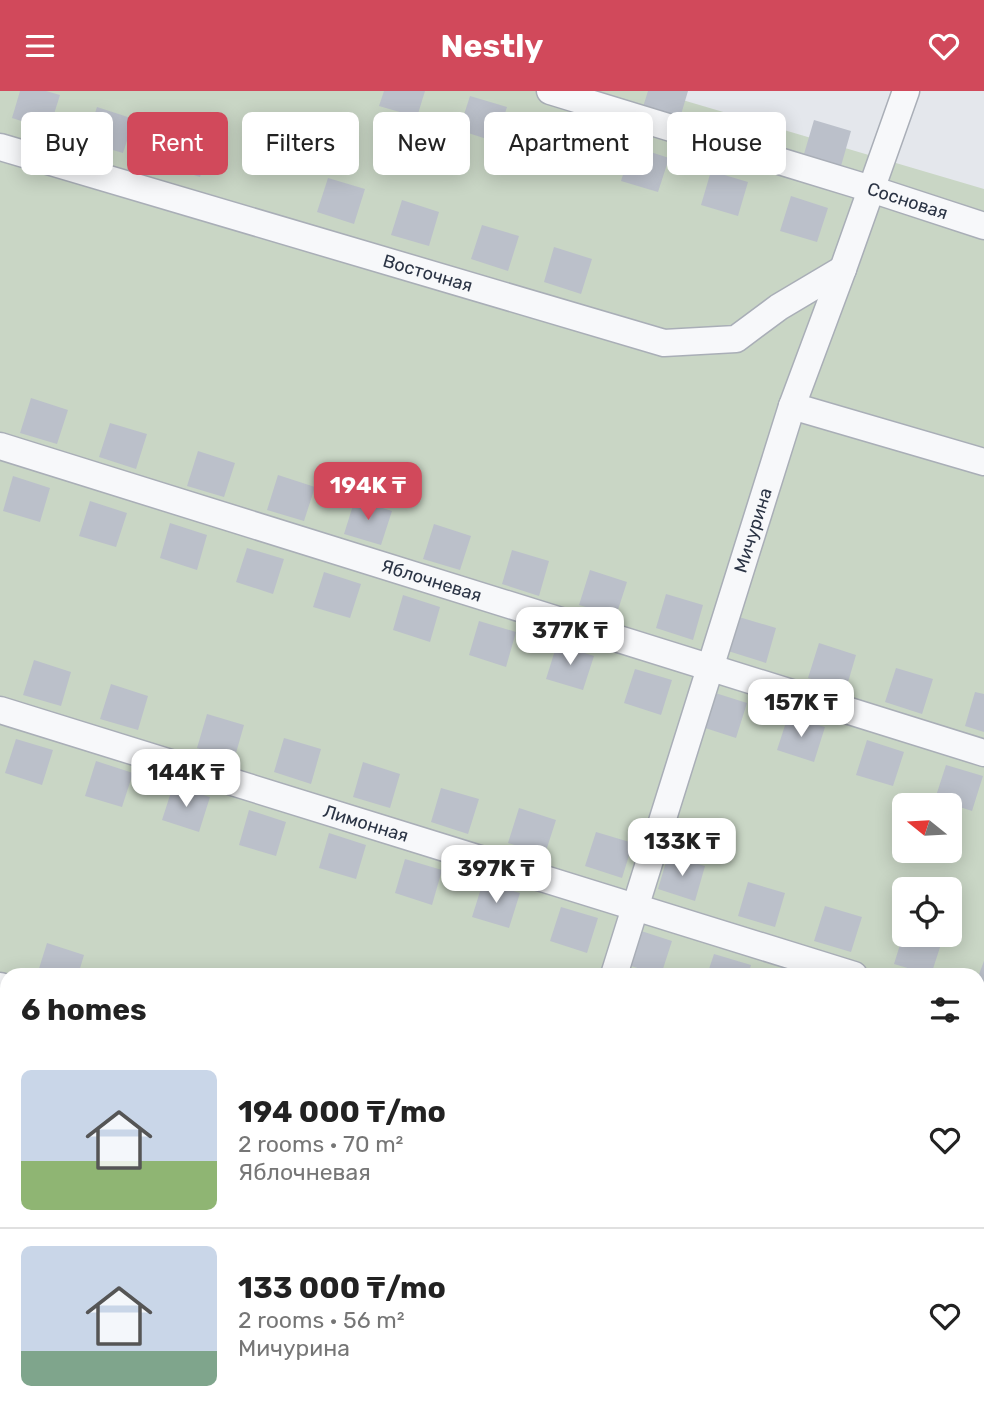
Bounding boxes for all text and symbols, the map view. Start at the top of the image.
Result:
icon: menu [21,27,59,65]
text: Nestly [441,27,543,65]
icon: heart [925,27,963,65]
chip: Buy [21,112,113,175]
chip: Rent [127,112,228,175]
chip: Filters [242,112,359,175]
chip: New [373,112,470,175]
chip: Apartment [484,112,653,175]
chip: House [667,112,786,175]
street label: Сосновая [864,178,951,224]
street label: Восточная [380,250,475,297]
pin: 194K ₸ [311,463,425,522]
text: 194K ₸ [330,471,406,499]
street label: Мичурина [730,485,777,575]
street label: Яблочневая [379,555,484,607]
pin: 377K ₸ [513,607,627,667]
text: 377K ₸ [532,616,608,644]
pin: 157K ₸ [744,679,858,739]
text: 157K ₸ [764,688,838,716]
pin: 144K ₸ [129,749,243,809]
text: 144K ₸ [147,758,225,786]
north arrow [892,793,962,863]
map controls [892,793,962,947]
street label: Лимонная [321,800,411,847]
pin: 133K ₸ [625,819,739,878]
text: 133K ₸ [644,827,720,855]
pin: 397K ₸ [439,845,553,905]
text: 397K ₸ [457,854,535,882]
button: locate [892,877,962,947]
icon: filters [926,991,964,1029]
text: 6 homes [21,992,147,1028]
text: 194 000 ₸/mo [238,1094,446,1130]
icon: home [77,1098,161,1182]
icon: heart [926,1121,964,1159]
text: 2 rooms · 70 m² [238,1130,403,1158]
text: Яблочневая [238,1158,371,1186]
text: 133 000 ₸/mo [238,1270,446,1306]
icon: home [77,1274,161,1358]
icon: heart [926,1297,964,1335]
text: 2 rooms · 56 m² [238,1306,405,1334]
text: Мичурина [238,1334,350,1362]

